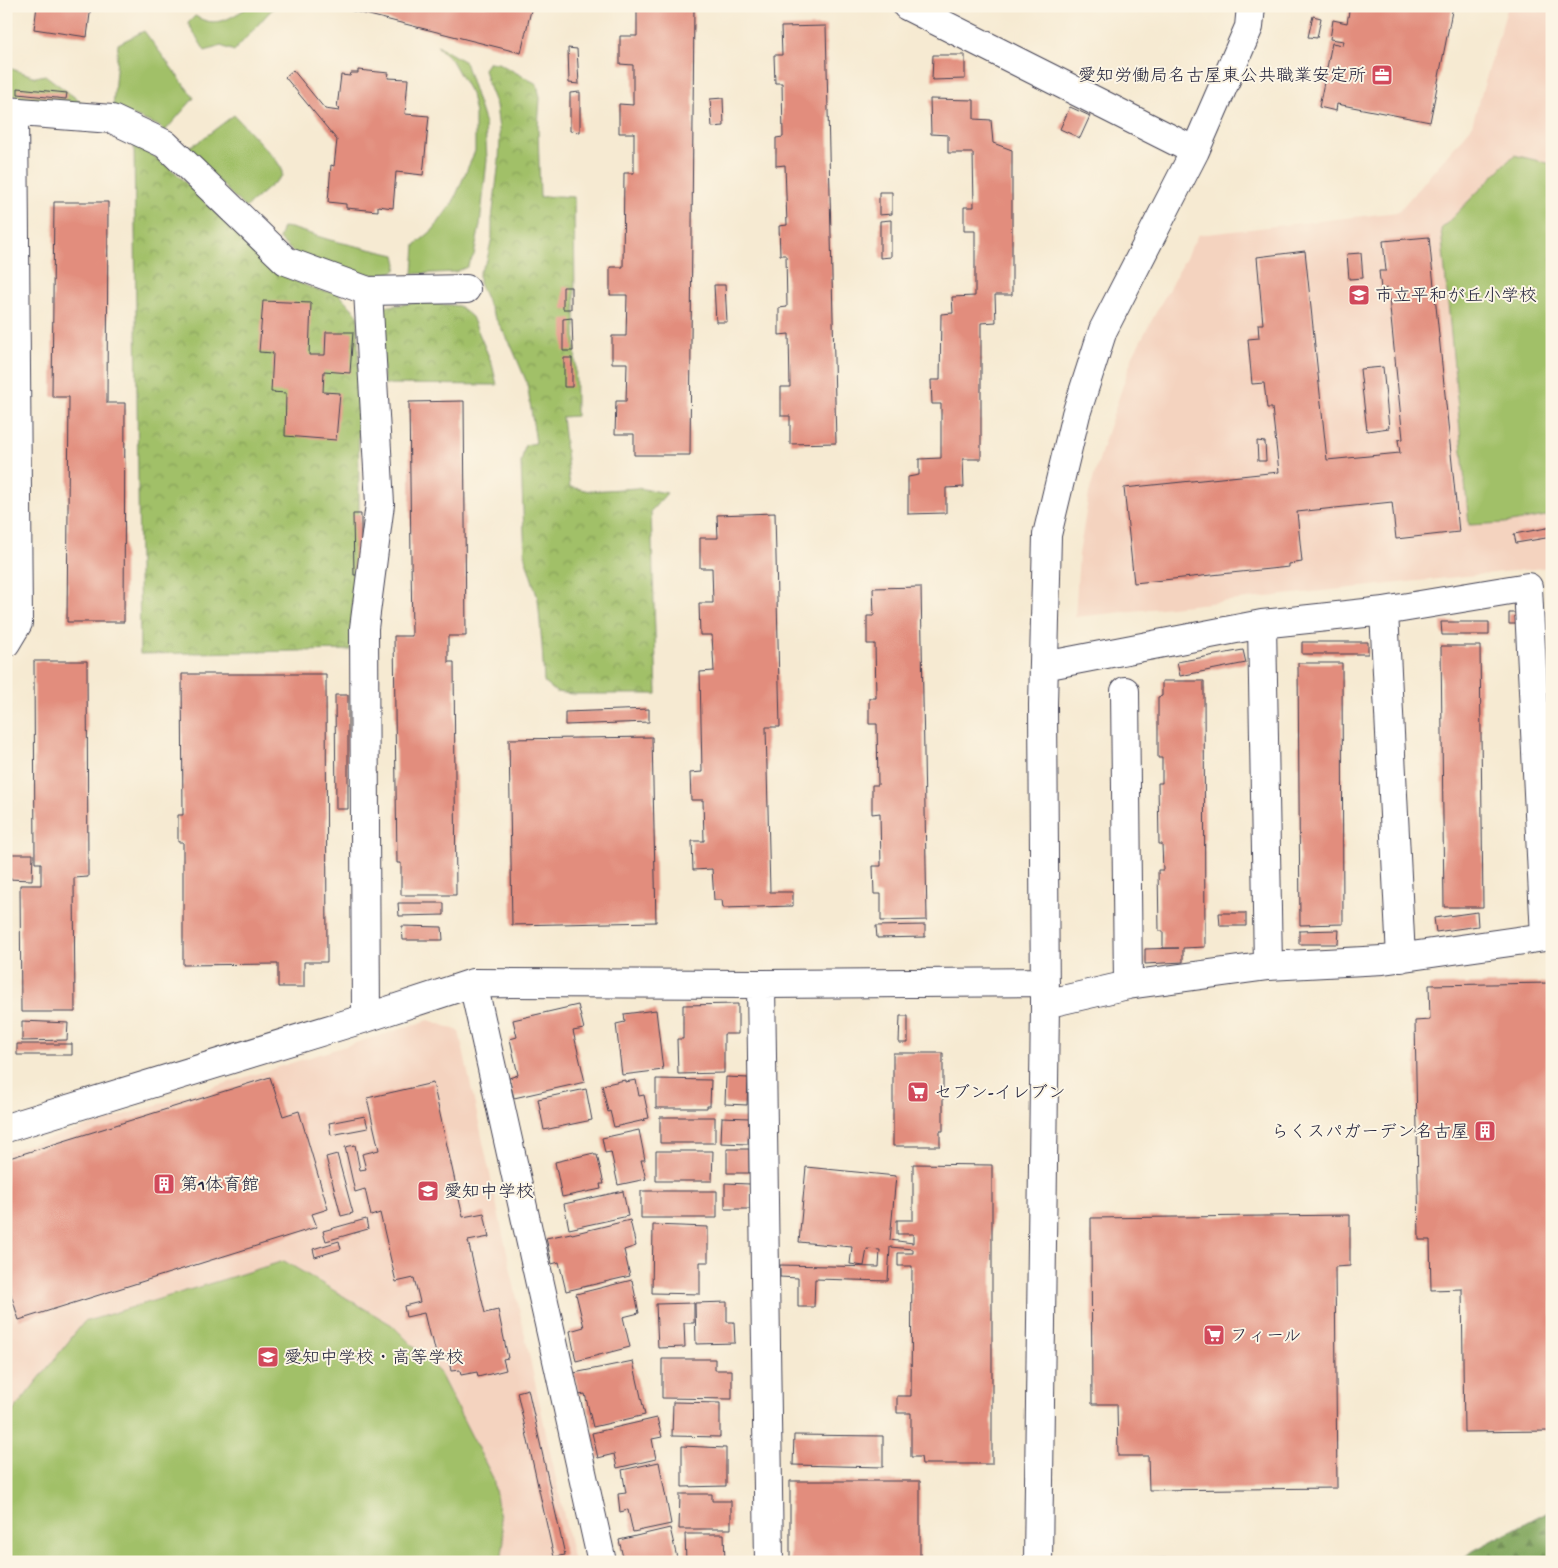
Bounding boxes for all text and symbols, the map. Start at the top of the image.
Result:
office icon: 愛知労働局名古屋東公共職業安定所 [1370,63,1394,87]
place label: 愛知労働局名古屋東公共職業安定所 [1078,66,1366,88]
school or university icon: 市立平和が丘小学校 [1347,283,1371,307]
place label: 市立平和が丘小学校 [1375,286,1537,308]
supermarket icon: セブン-イレブン [906,1080,930,1104]
place label: セブン-イレブン [934,1083,1066,1105]
building icon: らくスパガーデン名古屋 [1473,1119,1497,1143]
place label: らくスパガーデン名古屋 [1271,1122,1469,1144]
building icon: 第1体育館 [152,1172,176,1196]
place label: 第1体育館 [180,1175,259,1197]
school or university icon: 愛知中学校 [416,1179,440,1203]
place label: 愛知中学校 [444,1182,534,1204]
supermarket icon: フィール [1202,1323,1226,1347]
place label: フィール [1230,1327,1301,1348]
school or university icon: 愛知中学校・高等学校 [256,1345,280,1369]
place label: 愛知中学校・高等学校 [284,1348,464,1370]

